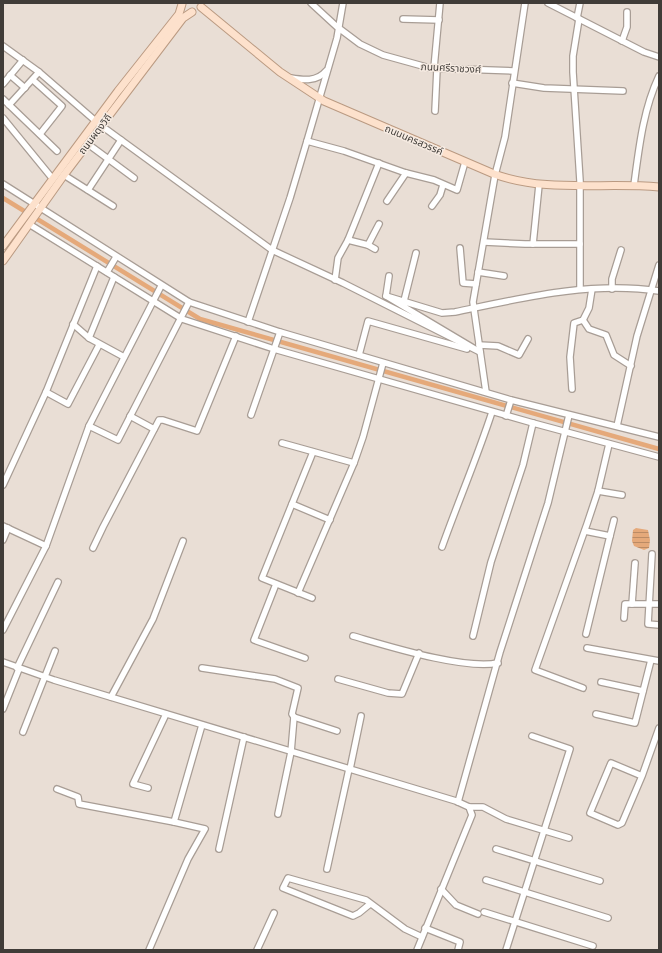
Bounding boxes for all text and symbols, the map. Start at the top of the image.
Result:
street label: ภนนศรีราชวงศ์ [421,61,481,75]
street label: ถนนผดุงวิถี [76,112,114,157]
street label: ถนนนครสวรรค์ [383,123,445,157]

